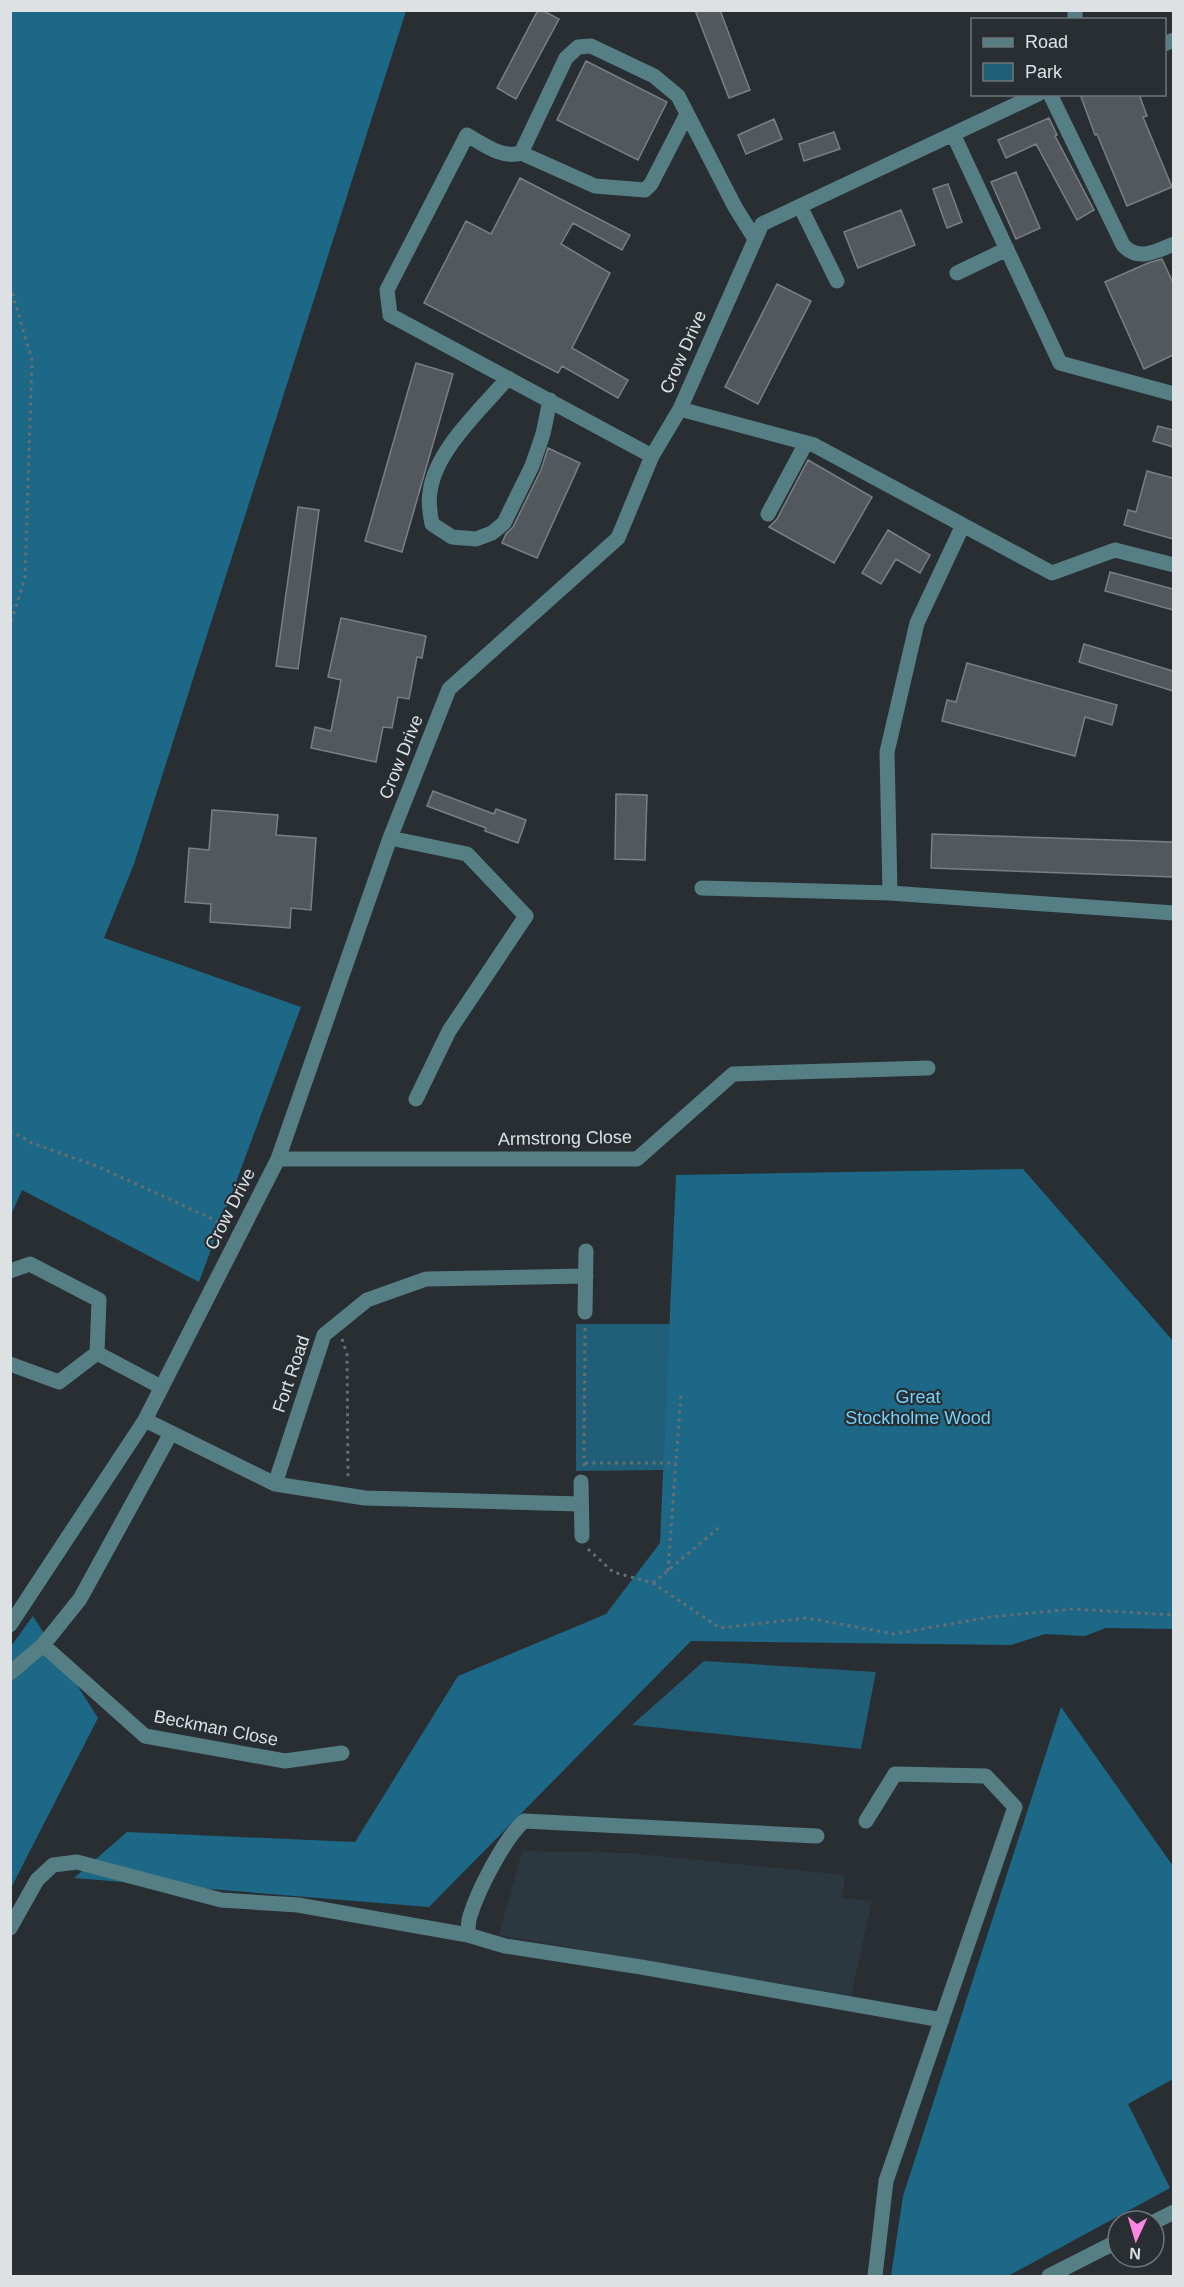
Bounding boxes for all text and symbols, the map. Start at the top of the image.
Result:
legend [971,18,1166,96]
text: Road [1025,32,1068,52]
text: Park [1025,62,1063,82]
street label: Crow Drive [656,307,710,397]
street label: Crow Drive [375,712,427,802]
street label: Armstrong Close [498,1127,632,1149]
street label: Crow Drive [201,1165,259,1253]
street label: Fort Road [269,1333,313,1415]
park label: Great Stockholme Wood [845,1387,991,1428]
street label: Beckman Close [152,1706,280,1750]
north arrow [1106,2209,1166,2269]
text: N [1129,2245,1141,2262]

